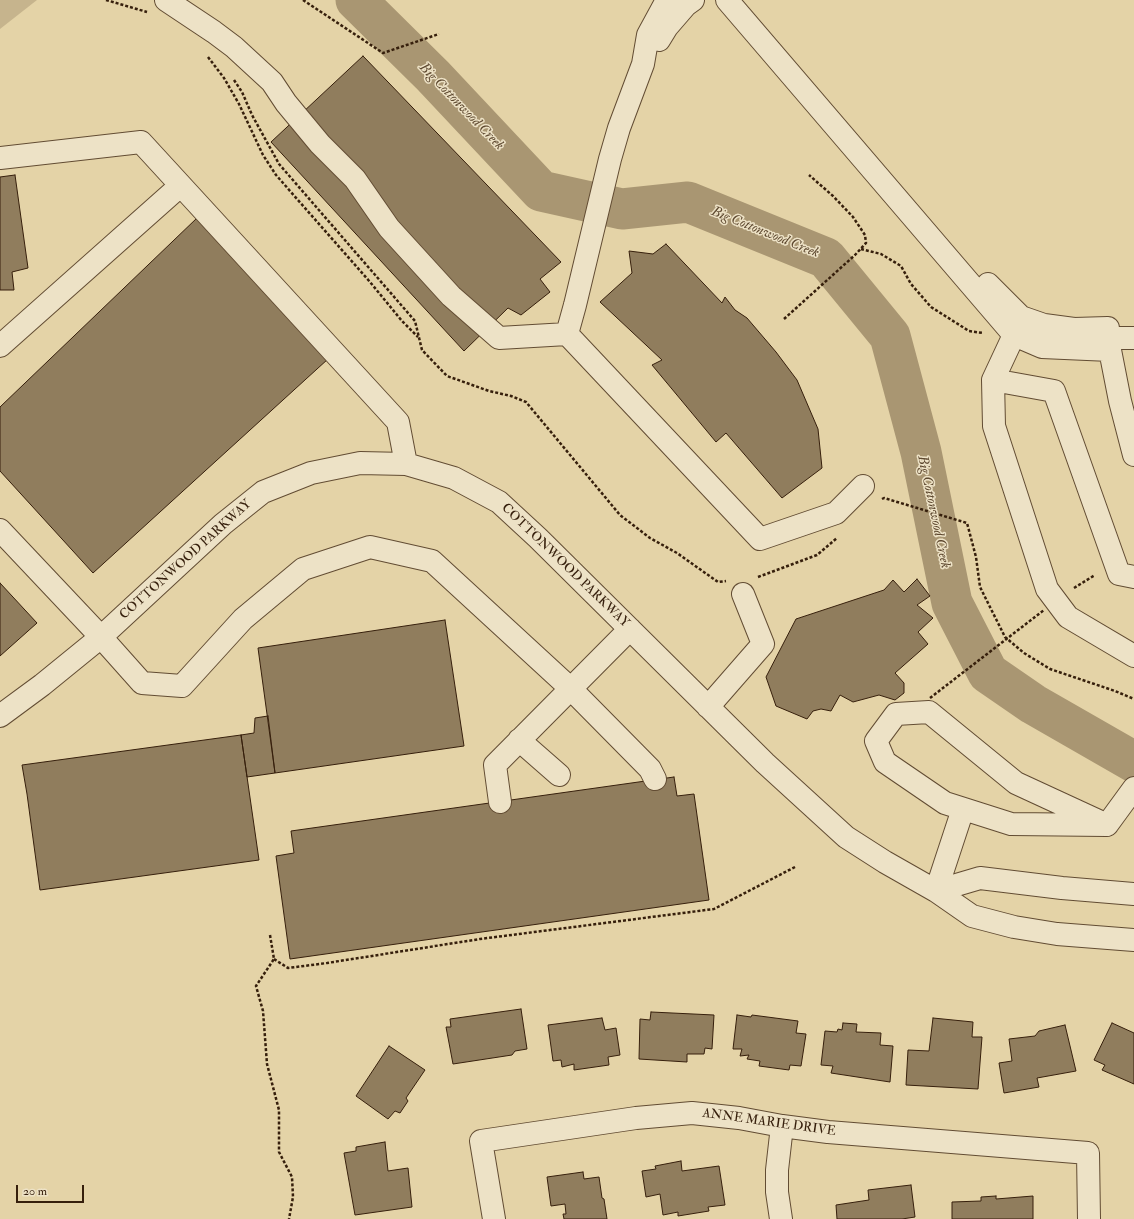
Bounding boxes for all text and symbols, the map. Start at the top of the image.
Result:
water label: Big Cottonwood Creek [415,60,507,154]
water label: Big Cottonwood Creek [709,204,821,262]
water label: Big Cottonwood Creek [913,454,953,570]
street label: COTTONWOOD PARKWAY [117,497,255,623]
street label: COTTONWOOD PARKWAY [498,501,632,631]
street label: ANNE MARIE DRIVE [701,1106,837,1140]
scale bar [18,1177,86,1203]
text: 20 m [23,1184,47,1199]

